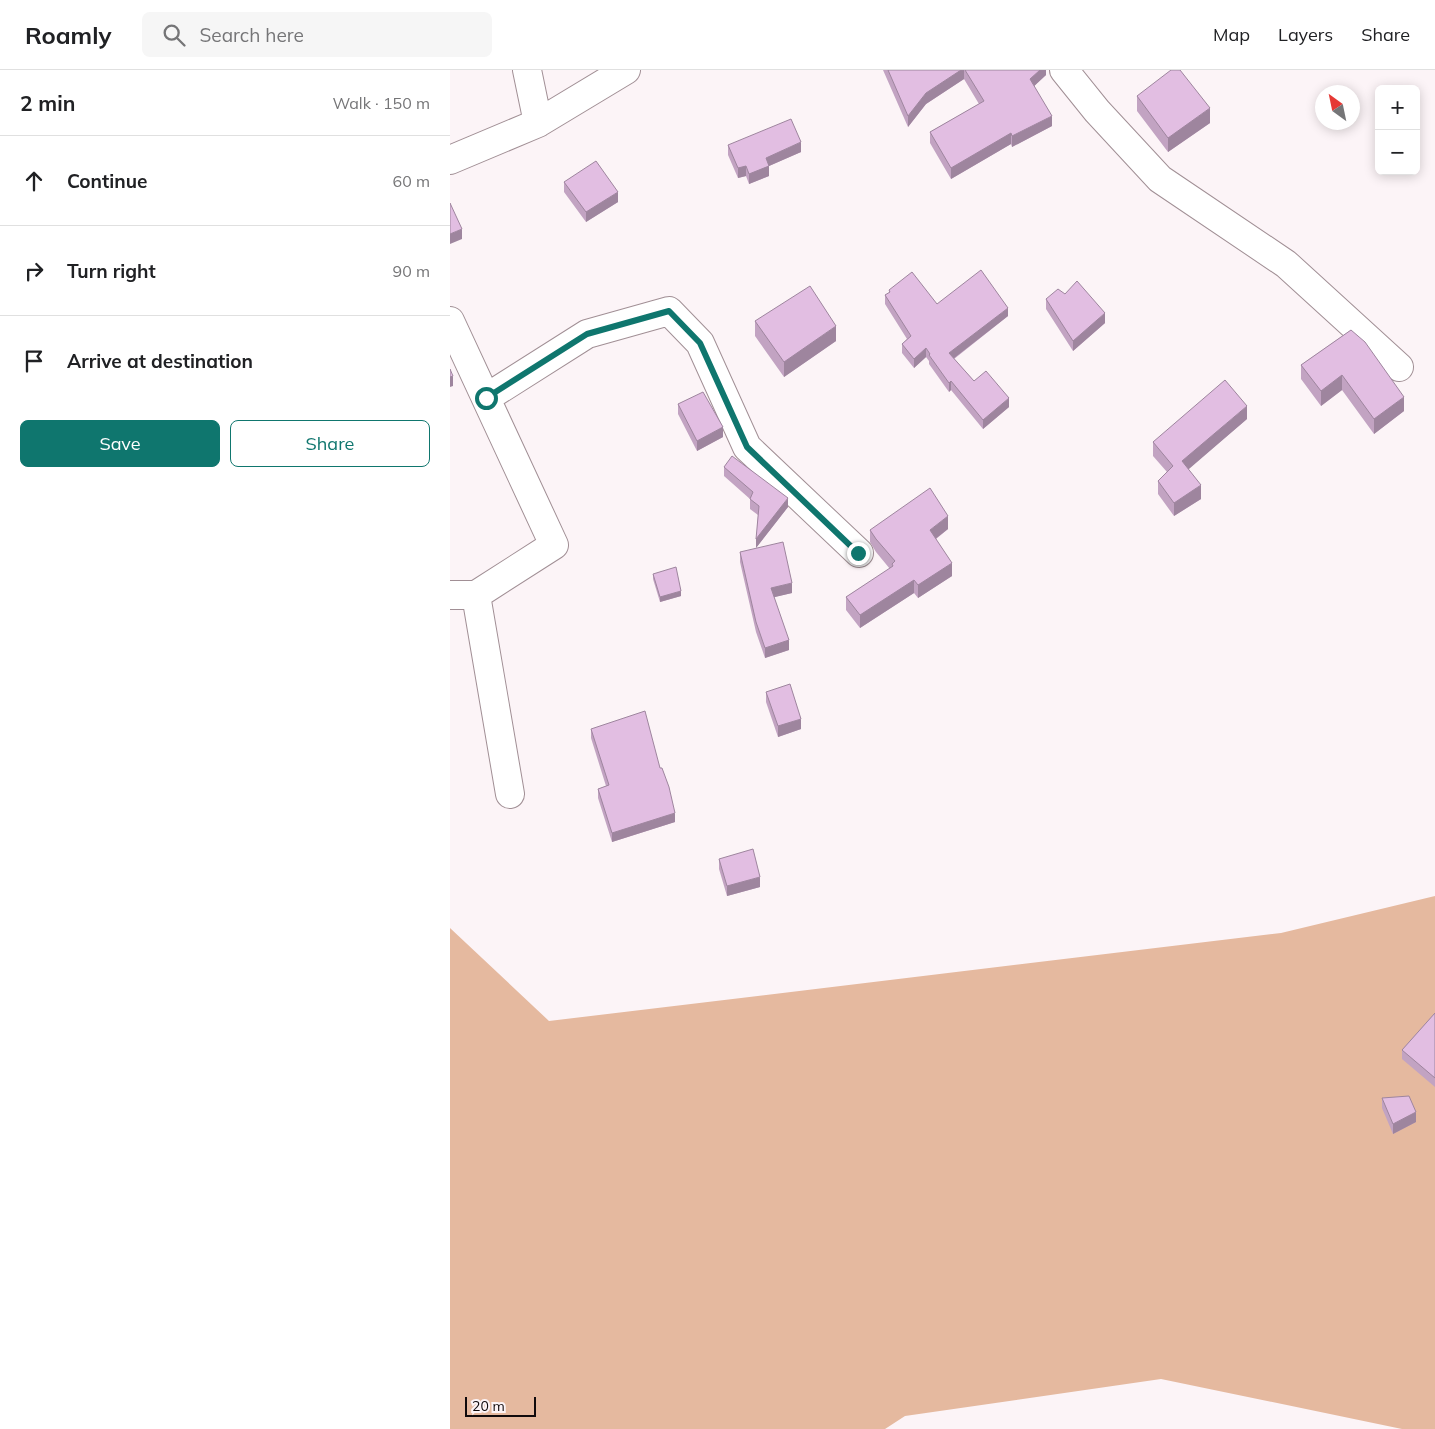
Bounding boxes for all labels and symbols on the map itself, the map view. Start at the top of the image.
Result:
north arrow [1315,85,1360,130]
route start [475,387,498,410]
route end [847,542,870,565]
scale bar [465,1394,536,1417]

